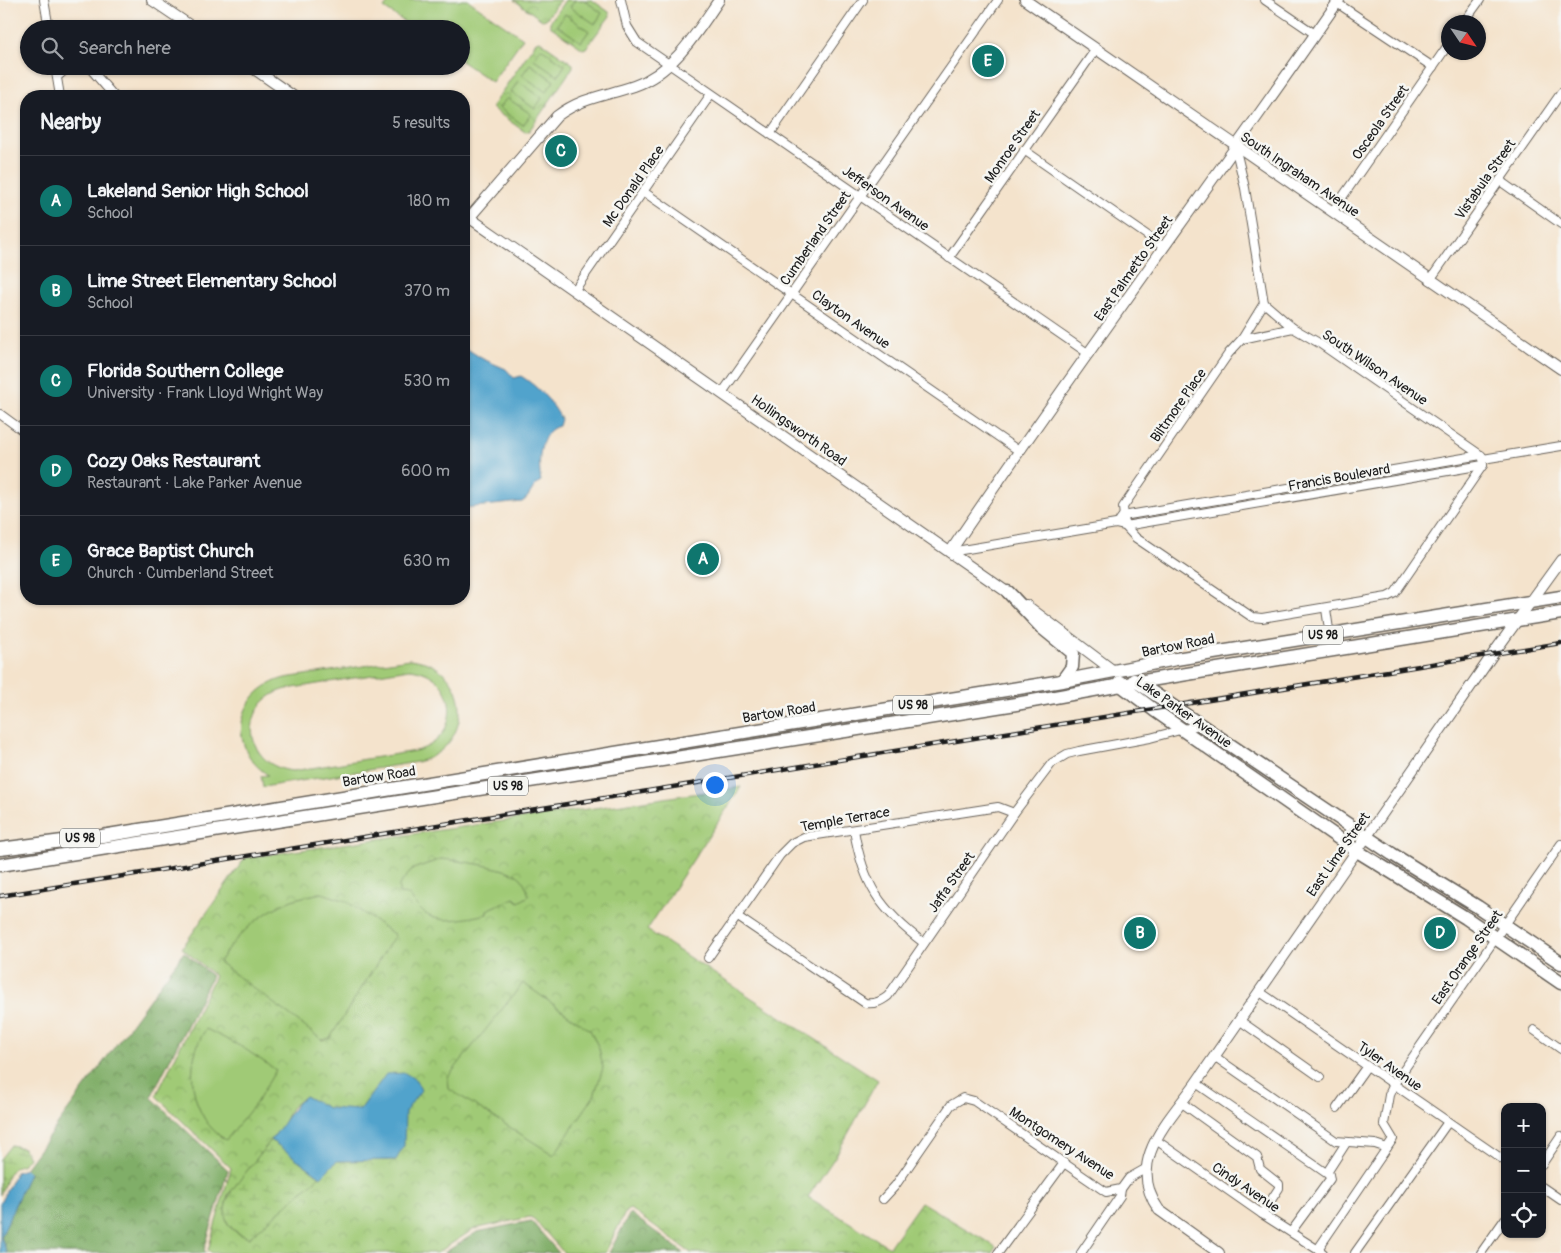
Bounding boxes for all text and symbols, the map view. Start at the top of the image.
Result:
north arrow [1441,15,1486,60]
search box [20,20,470,75]
icon: search [38,34,66,62]
text: Search here [78,36,171,60]
pin: E [972,42,1004,80]
street label: Osceola Street [1348,81,1413,163]
street label: Monroe Street [981,106,1044,186]
text: Nearby [40,109,101,136]
text: 5 results [392,113,450,133]
street label: South Ingraham Avenue [1237,128,1363,221]
pin: C [545,132,577,170]
street label: Vistabula Street [1451,136,1520,223]
street label: Mc Donald Place [599,142,668,230]
street label: Jefferson Avenue [839,162,933,235]
text: Lakeland Senior High School [87,179,309,203]
street label: Cumberland Street [776,187,855,289]
text: A [51,191,61,211]
text: 180 m [407,191,450,211]
text: School [87,203,133,223]
street label: East Palmetto Street [1091,212,1176,324]
text: Lime Street Elementary School [87,269,337,293]
text: B [51,281,61,301]
text: 370 m [404,281,450,301]
street label: Clayton Avenue [808,286,893,353]
text: School [87,293,133,313]
street label: South Wilson Avenue [1319,326,1431,409]
text: Florida Southern College [87,359,283,383]
street label: Biltmore Place [1147,365,1210,445]
text: C [51,371,61,391]
text: 530 m [404,371,450,391]
text: University · Frank Lloyd Wright Way [87,383,323,403]
street label: Hollingsworth Road [748,391,850,470]
text: Cozy Oaks Restaurant [87,449,260,473]
street label: Francis Boulevard [1287,460,1392,495]
text: D [51,461,61,481]
text: 600 m [401,461,450,481]
text: Restaurant · Lake Parker Avenue [87,473,302,493]
text: Grace Baptist Church [87,539,254,563]
pin: A [687,540,719,578]
text: E [52,551,60,571]
text: 630 m [403,551,450,571]
text: Church · Cumberland Street [87,563,274,583]
road number: US 98 [1303,626,1343,644]
street label: Bartow Road [1140,630,1216,661]
street label: Lake Parker Avenue [1133,673,1235,752]
road number: US 98 [893,696,933,714]
street label: Bartow Road [741,698,817,727]
street label: Bartow Road [341,762,417,791]
your location [702,772,728,798]
road number: US 98 [488,776,528,796]
street label: Temple Terrace [799,803,891,836]
street label: East Lime Street [1303,809,1374,900]
road number: US 98 [60,828,100,848]
street label: Jaffa Street [924,848,979,916]
street label: East Orange Street [1428,906,1507,1008]
pin: B [1124,914,1156,952]
pin: D [1424,914,1456,952]
street label: Tyler Avenue [1354,1038,1425,1095]
street label: Montgomery Avenue [1006,1103,1117,1184]
map controls [1501,1103,1546,1238]
button: + [1501,1103,1546,1148]
button: − [1501,1148,1546,1193]
street label: Cindy Avenue [1209,1159,1283,1216]
button: locate [1501,1193,1546,1238]

